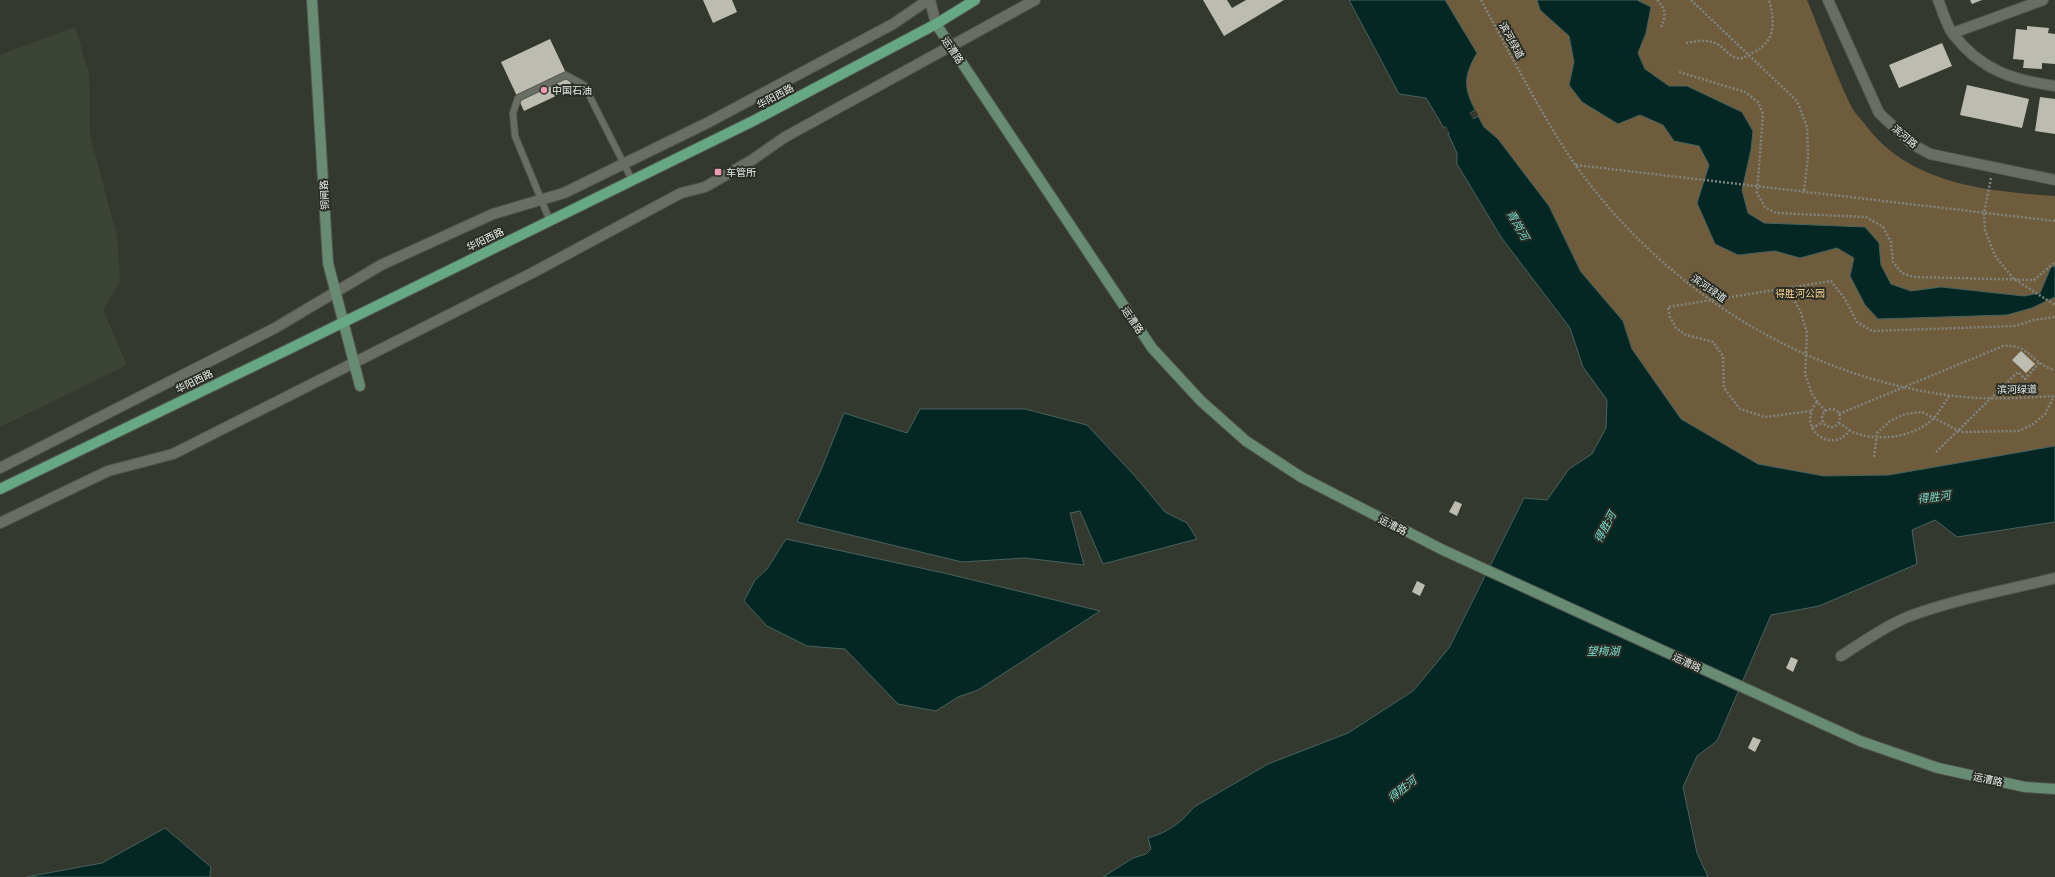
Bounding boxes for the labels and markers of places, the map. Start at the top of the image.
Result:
marker: 中国石油 [539,85,549,95]
place label: 中国石油 [552,85,592,96]
marker: 车管所 [713,167,723,177]
place label: 车管所 [726,167,756,178]

